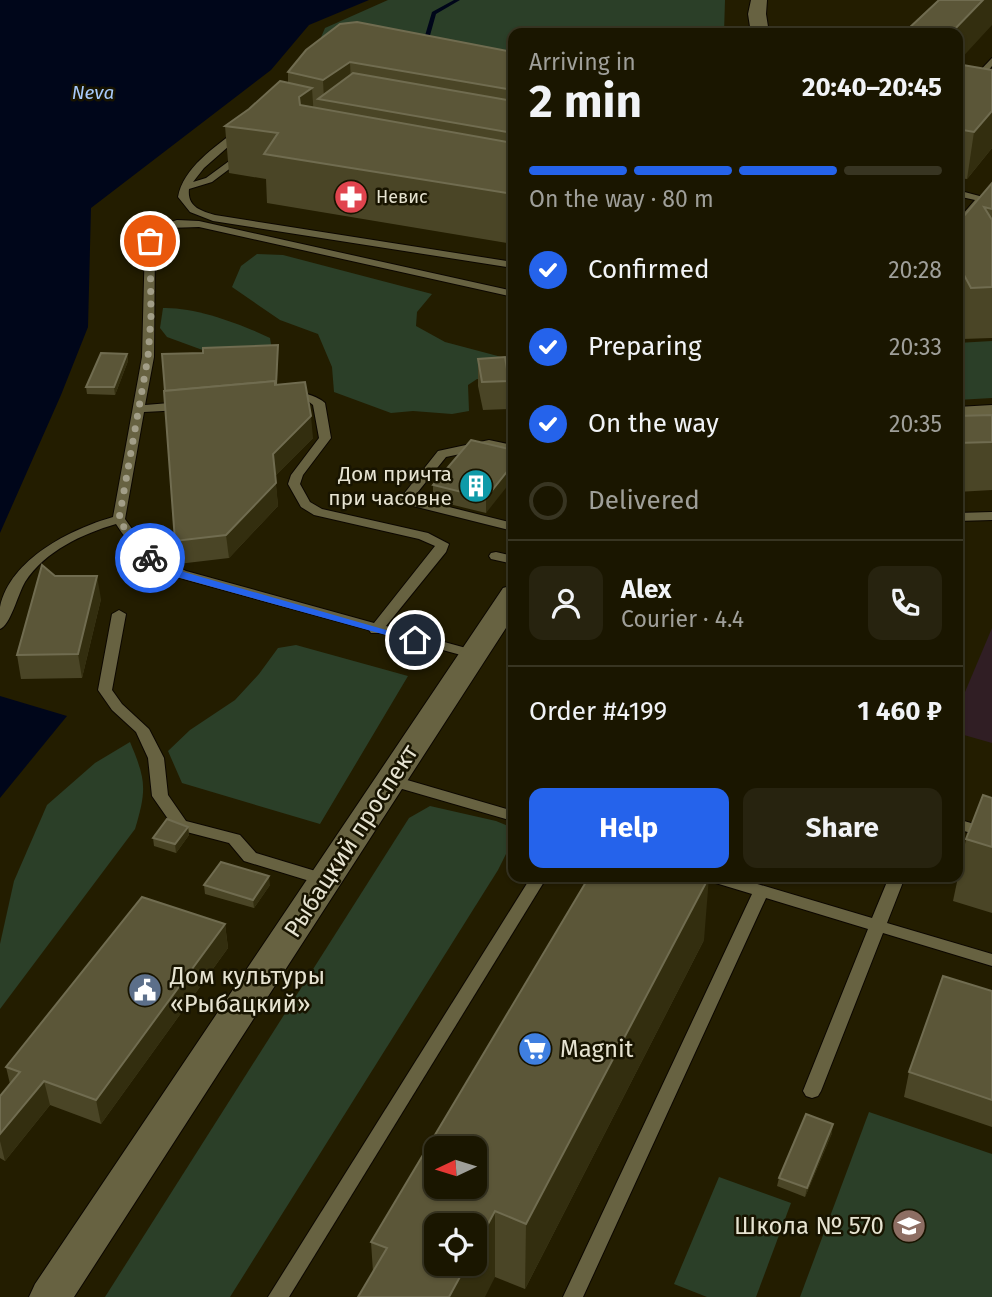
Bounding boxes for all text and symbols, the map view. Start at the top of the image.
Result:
text: Arriving in [529,48,636,76]
text: 20:40–20:45 [802,72,942,103]
text: 2 min [529,74,642,129]
water label: Neva [72,81,114,104]
pharmacy icon: Невис [332,178,370,216]
text: On the way · 80 m [529,185,714,213]
place label: Невис [376,186,428,208]
pin [120,211,180,271]
icon: bag [131,222,169,260]
icon: check [529,251,567,289]
text: Confirmed [588,254,709,285]
text: 20:28 [888,256,942,284]
icon: check [529,328,567,366]
text: Preparing [588,331,701,362]
text: 20:33 [889,333,942,361]
icon: check [529,405,567,443]
text: On the way [588,408,719,439]
text: 20:35 [889,410,942,438]
place label: Дом причта при часовне [328,461,452,511]
building icon: Дом причта при часовне [457,467,495,505]
text: Delivered [588,485,700,516]
courier [115,523,185,593]
icon: bike [131,539,169,577]
button: person [529,566,603,640]
button: phone [868,566,942,640]
text: Alex [621,574,671,605]
text: Courier · 4.4 [621,605,744,633]
pin [385,610,445,670]
icon: home [396,621,434,659]
text: Order #4199 [529,696,667,727]
text: 1 460 ₽ [858,696,942,727]
street label: Рыбацкий проспект [278,739,424,943]
button: Help [529,788,729,868]
button: Share [743,788,942,868]
place label: Дом культуры «Рыбацкий» [169,962,325,1018]
public building icon: Дом культуры «Рыбацкий» [126,971,164,1009]
supermarket icon: Magnit [516,1030,554,1068]
place label: Magnit [560,1035,634,1063]
north arrow [424,1136,486,1199]
map controls [424,1136,487,1276]
school or university icon: Школа № 570 [890,1207,928,1245]
place label: Школа № 570 [734,1212,884,1240]
button: locate [424,1213,487,1276]

